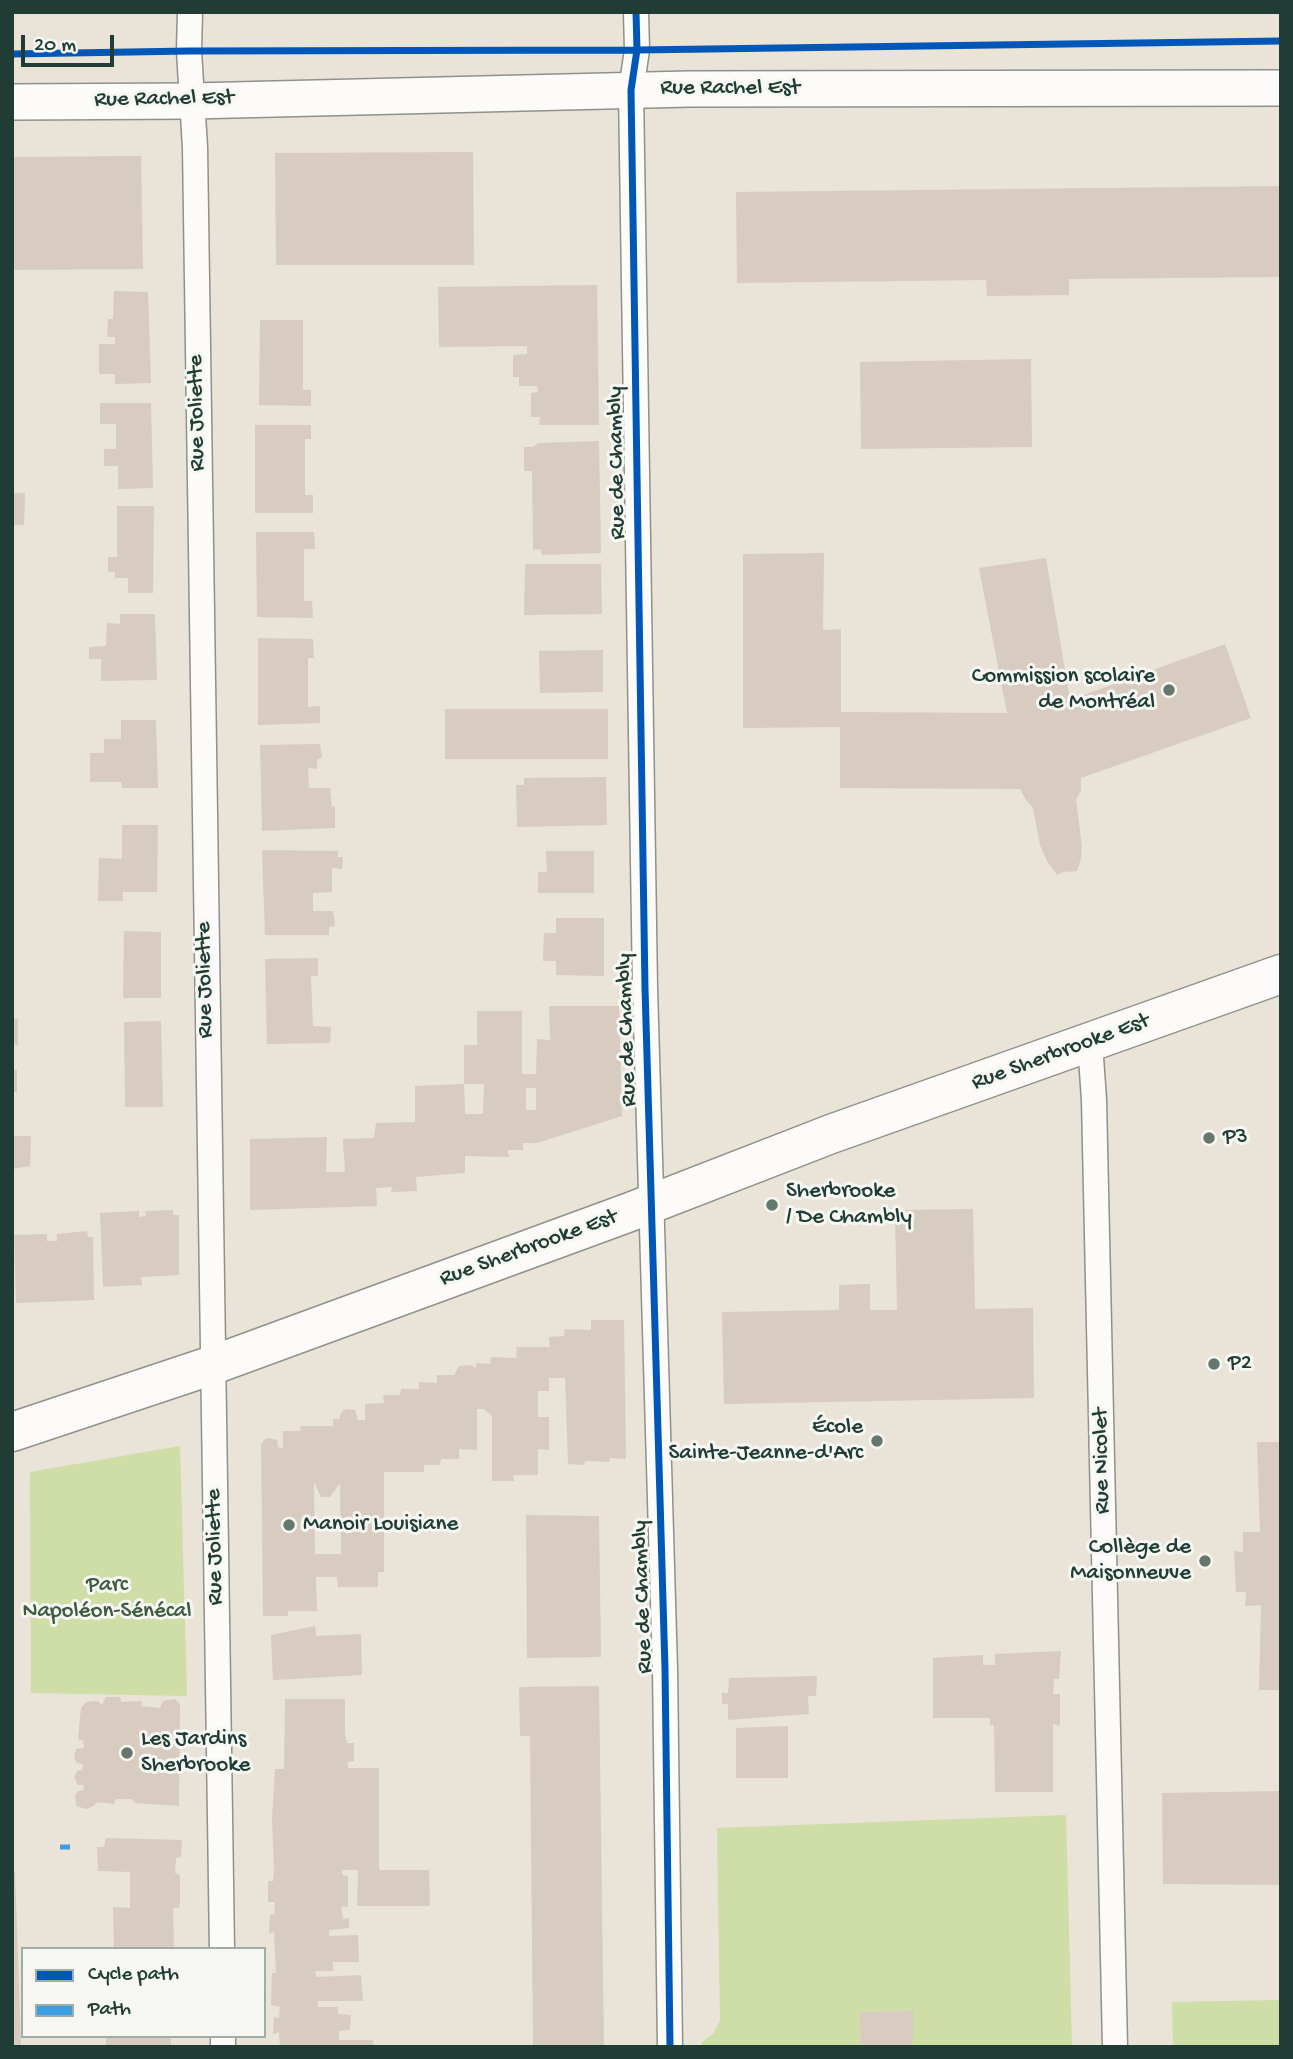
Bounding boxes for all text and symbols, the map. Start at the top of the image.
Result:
scale bar [24,21,117,65]
text: 20 m [34,34,76,59]
street label: Rue Rachel Est [660,75,800,103]
street label: Rue Rachel Est [94,85,234,115]
street label: Rue Joliette [183,354,213,472]
street label: Rue de Chambly [603,386,633,540]
place label: Commission scolaire de Montréal [972,663,1155,717]
marker: Commission scolaire de Montréal [1161,682,1177,698]
street label: Rue Joliette [191,921,221,1039]
street label: Rue de Chambly [612,953,644,1107]
street label: Rue Sherbrooke Est [968,1008,1154,1098]
place label: P3 [1223,1124,1248,1152]
marker: P3 [1201,1130,1217,1146]
place label: Sherbrooke / De Chambly [786,1178,912,1232]
marker: Sherbrooke / De Chambly [764,1197,780,1213]
street label: Rue Sherbrooke Est [436,1204,622,1294]
place label: P2 [1228,1350,1252,1378]
marker: P2 [1206,1356,1222,1372]
street label: Rue Nicolet [1088,1408,1118,1514]
place label: École Sainte-Jeanne-d'Arc [669,1414,863,1468]
marker: École Sainte-Jeanne-d'Arc [869,1433,885,1449]
street label: Rue Joliette [201,1488,231,1606]
place label: Manoir Louisiane [303,1511,458,1539]
marker: Manoir Louisiane [281,1517,297,1533]
street label: Rue de Chambly [628,1520,660,1674]
place label: Collège de Maisonneuve [1070,1534,1191,1588]
marker: Collège de Maisonneuve [1197,1553,1213,1569]
park label: Parc Napoléon-Sénécal [22,1572,192,1626]
place label: Les Jardins Sherbrooke [141,1726,250,1780]
marker: Les Jardins Sherbrooke [119,1745,135,1761]
legend [21,1947,266,2038]
text: Cycle path [88,1963,179,1988]
text: Path [88,1998,131,2023]

